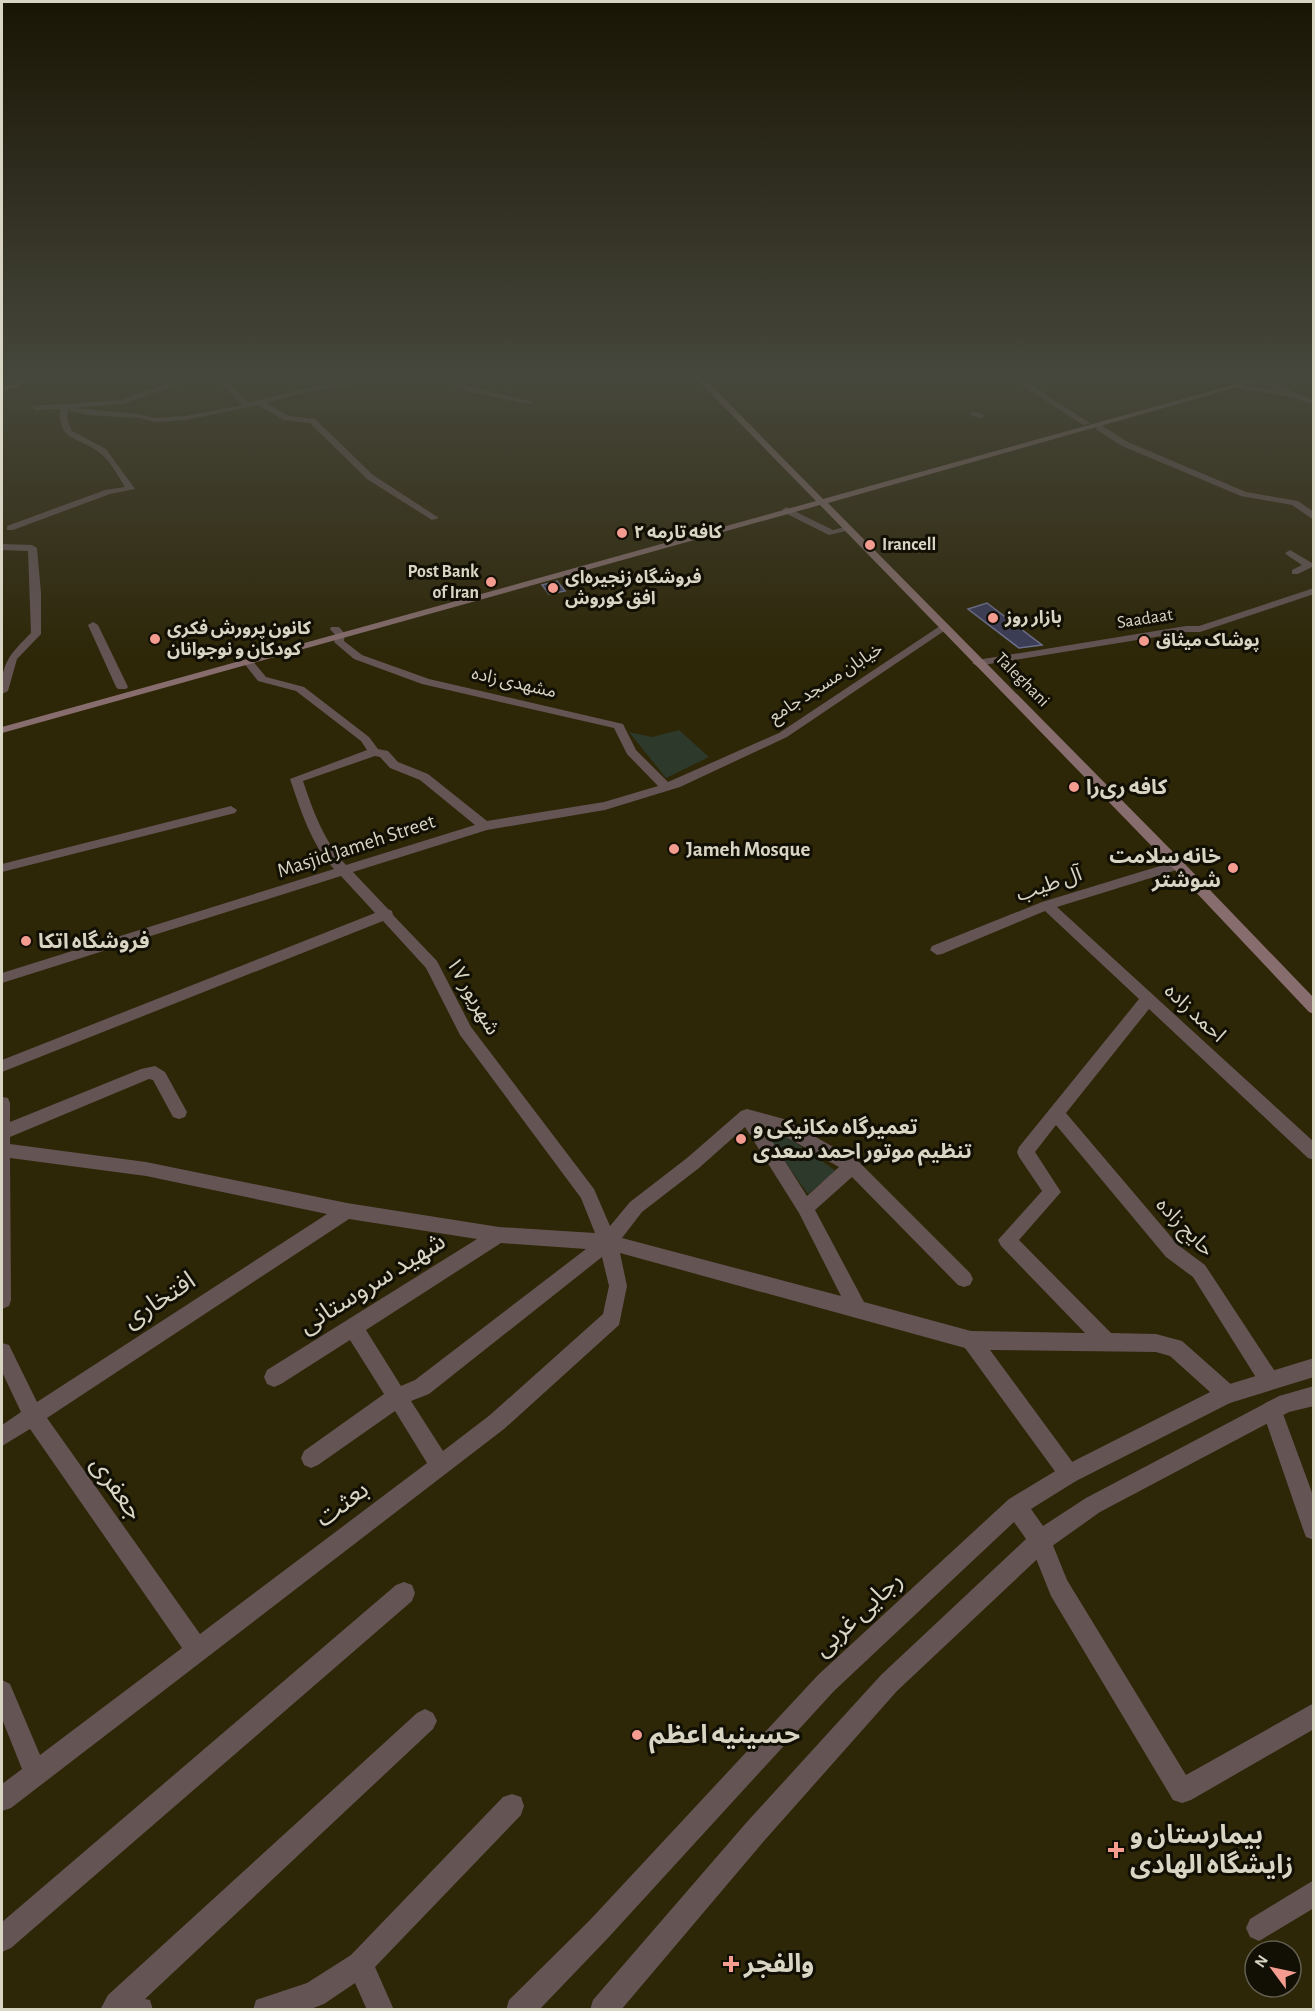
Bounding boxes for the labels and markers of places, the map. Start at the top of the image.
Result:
place label: کافه تارمه ۲ [634,523,723,543]
marker: کافه تارمه ۲ [615,526,629,540]
place label: Irancell [882,536,936,554]
marker: Irancell [863,538,877,552]
place label: Post Bank of Iran [408,563,479,602]
place label: فروشگاه زنجیره‌ای افق کوروش [565,567,702,609]
marker: Post Bank of Iran [484,575,498,589]
marker: فروشگاه زنجیره‌ای افق کوروش [546,581,560,595]
place label: بازار روز [1004,609,1062,628]
marker: بازار روز [986,611,1000,625]
place label: کانون پرورش فکری کودکان و نوجوانان [167,619,312,659]
marker: کانون پرورش فکری کودکان و نوجوانان [148,632,162,646]
place label: پوشاک میثاق [1156,632,1260,652]
marker: پوشاک میثاق [1137,634,1151,648]
place label: کافه‌ ری‌را [1086,776,1168,799]
marker: کافه‌ ری‌را [1067,780,1081,794]
place label: Jameh Mosque [686,839,811,860]
marker: Jameh Mosque [667,842,681,856]
place label: خانه سلامت شوشتر [1109,846,1221,892]
marker: خانه سلامت شوشتر [1226,861,1240,875]
place label: فروشگاه اتکا [38,929,150,953]
marker: فروشگاه اتکا [19,934,33,948]
place label: تعمیرگاه مکانیکی و تنظیم موتور احمد سعدی [753,1115,972,1166]
marker: تعمیرگاه مکانیکی و تنظیم موتور احمد سعدی [734,1132,748,1146]
place label: حسینیه اعظم [649,1722,800,1754]
marker: حسینیه اعظم [630,1728,644,1742]
place label: بیمارستان و زایشگاه الهادی [1130,1822,1293,1879]
marker: بیمارستان و زایشگاه الهادی [1107,1841,1125,1859]
place label: والفجر [743,1951,814,1978]
marker: والفجر [722,1955,740,1973]

